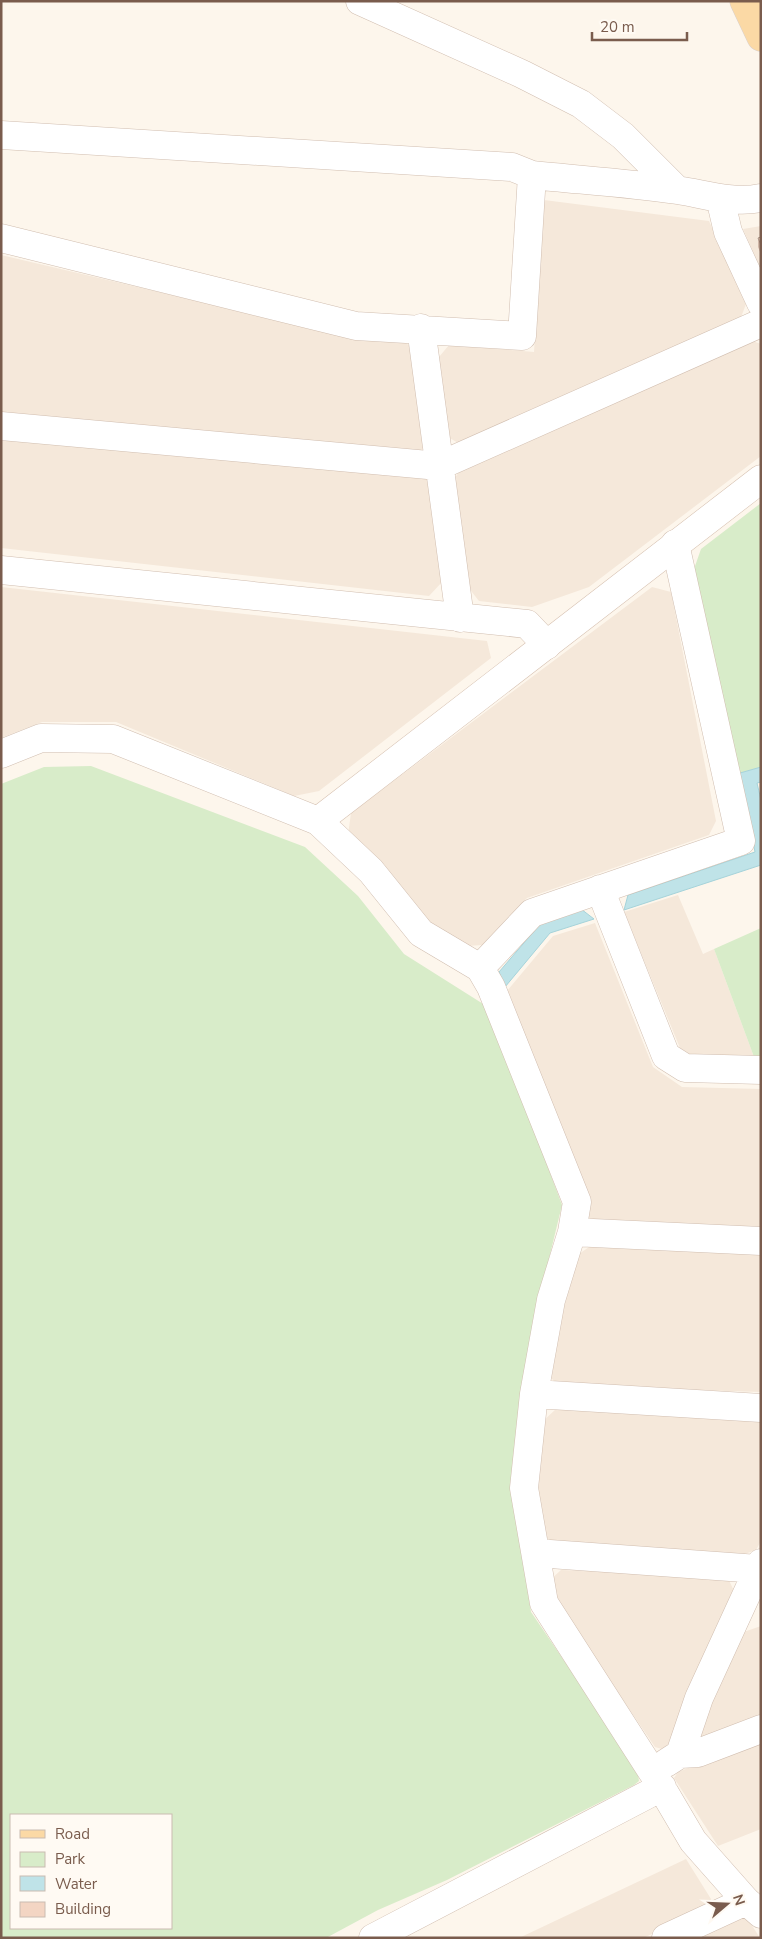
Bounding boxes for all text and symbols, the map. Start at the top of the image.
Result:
scale bar [592,10,687,42]
text: 20 m [600,17,635,37]
legend [10,1814,172,1929]
text: Road [55,1824,90,1844]
text: Park [55,1849,85,1869]
text: Water [55,1874,98,1894]
north arrow [702,1879,752,1929]
text: N [728,1892,750,1908]
text: Building [55,1899,111,1919]

